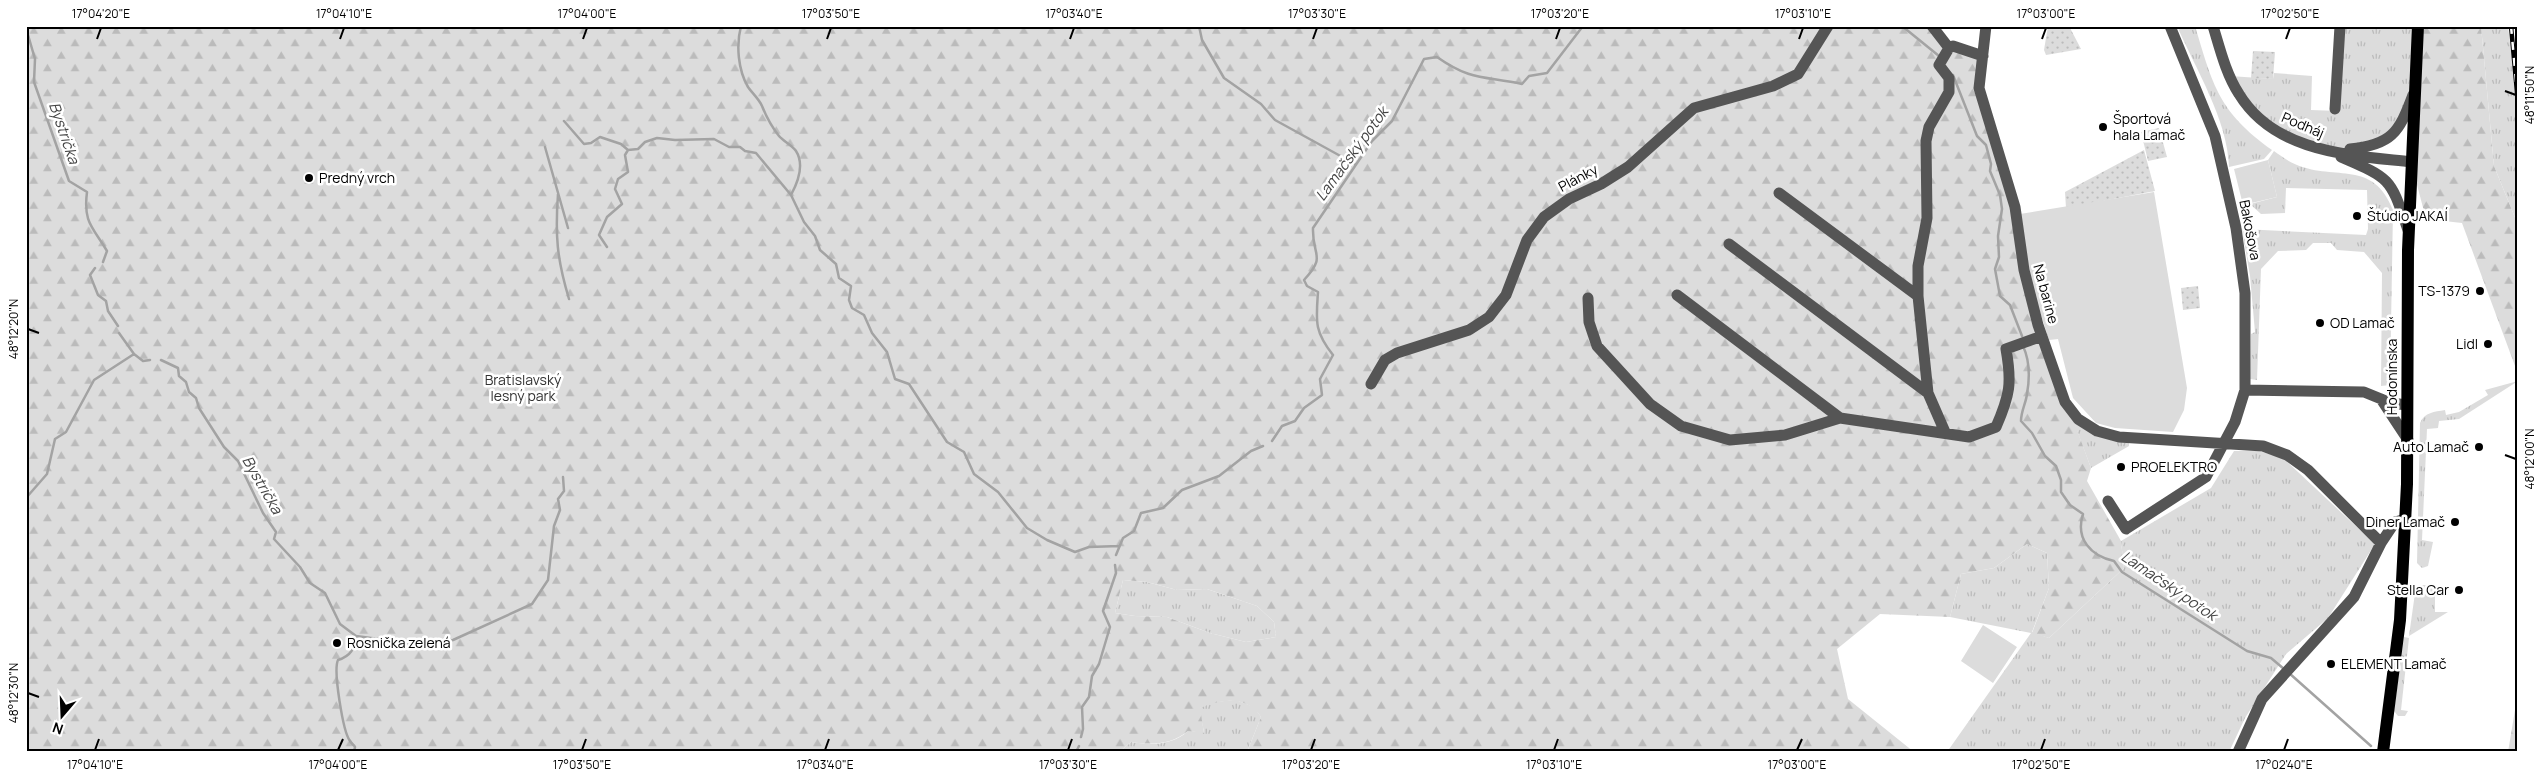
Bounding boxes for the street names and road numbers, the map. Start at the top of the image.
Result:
street label: Podháj [2279,107,2327,142]
street label: Plánky [1555,159,1601,196]
street label: Bakošova [2235,198,2266,262]
street label: Na barine [2029,262,2064,326]
street label: Hodonínska [2382,339,2401,415]

